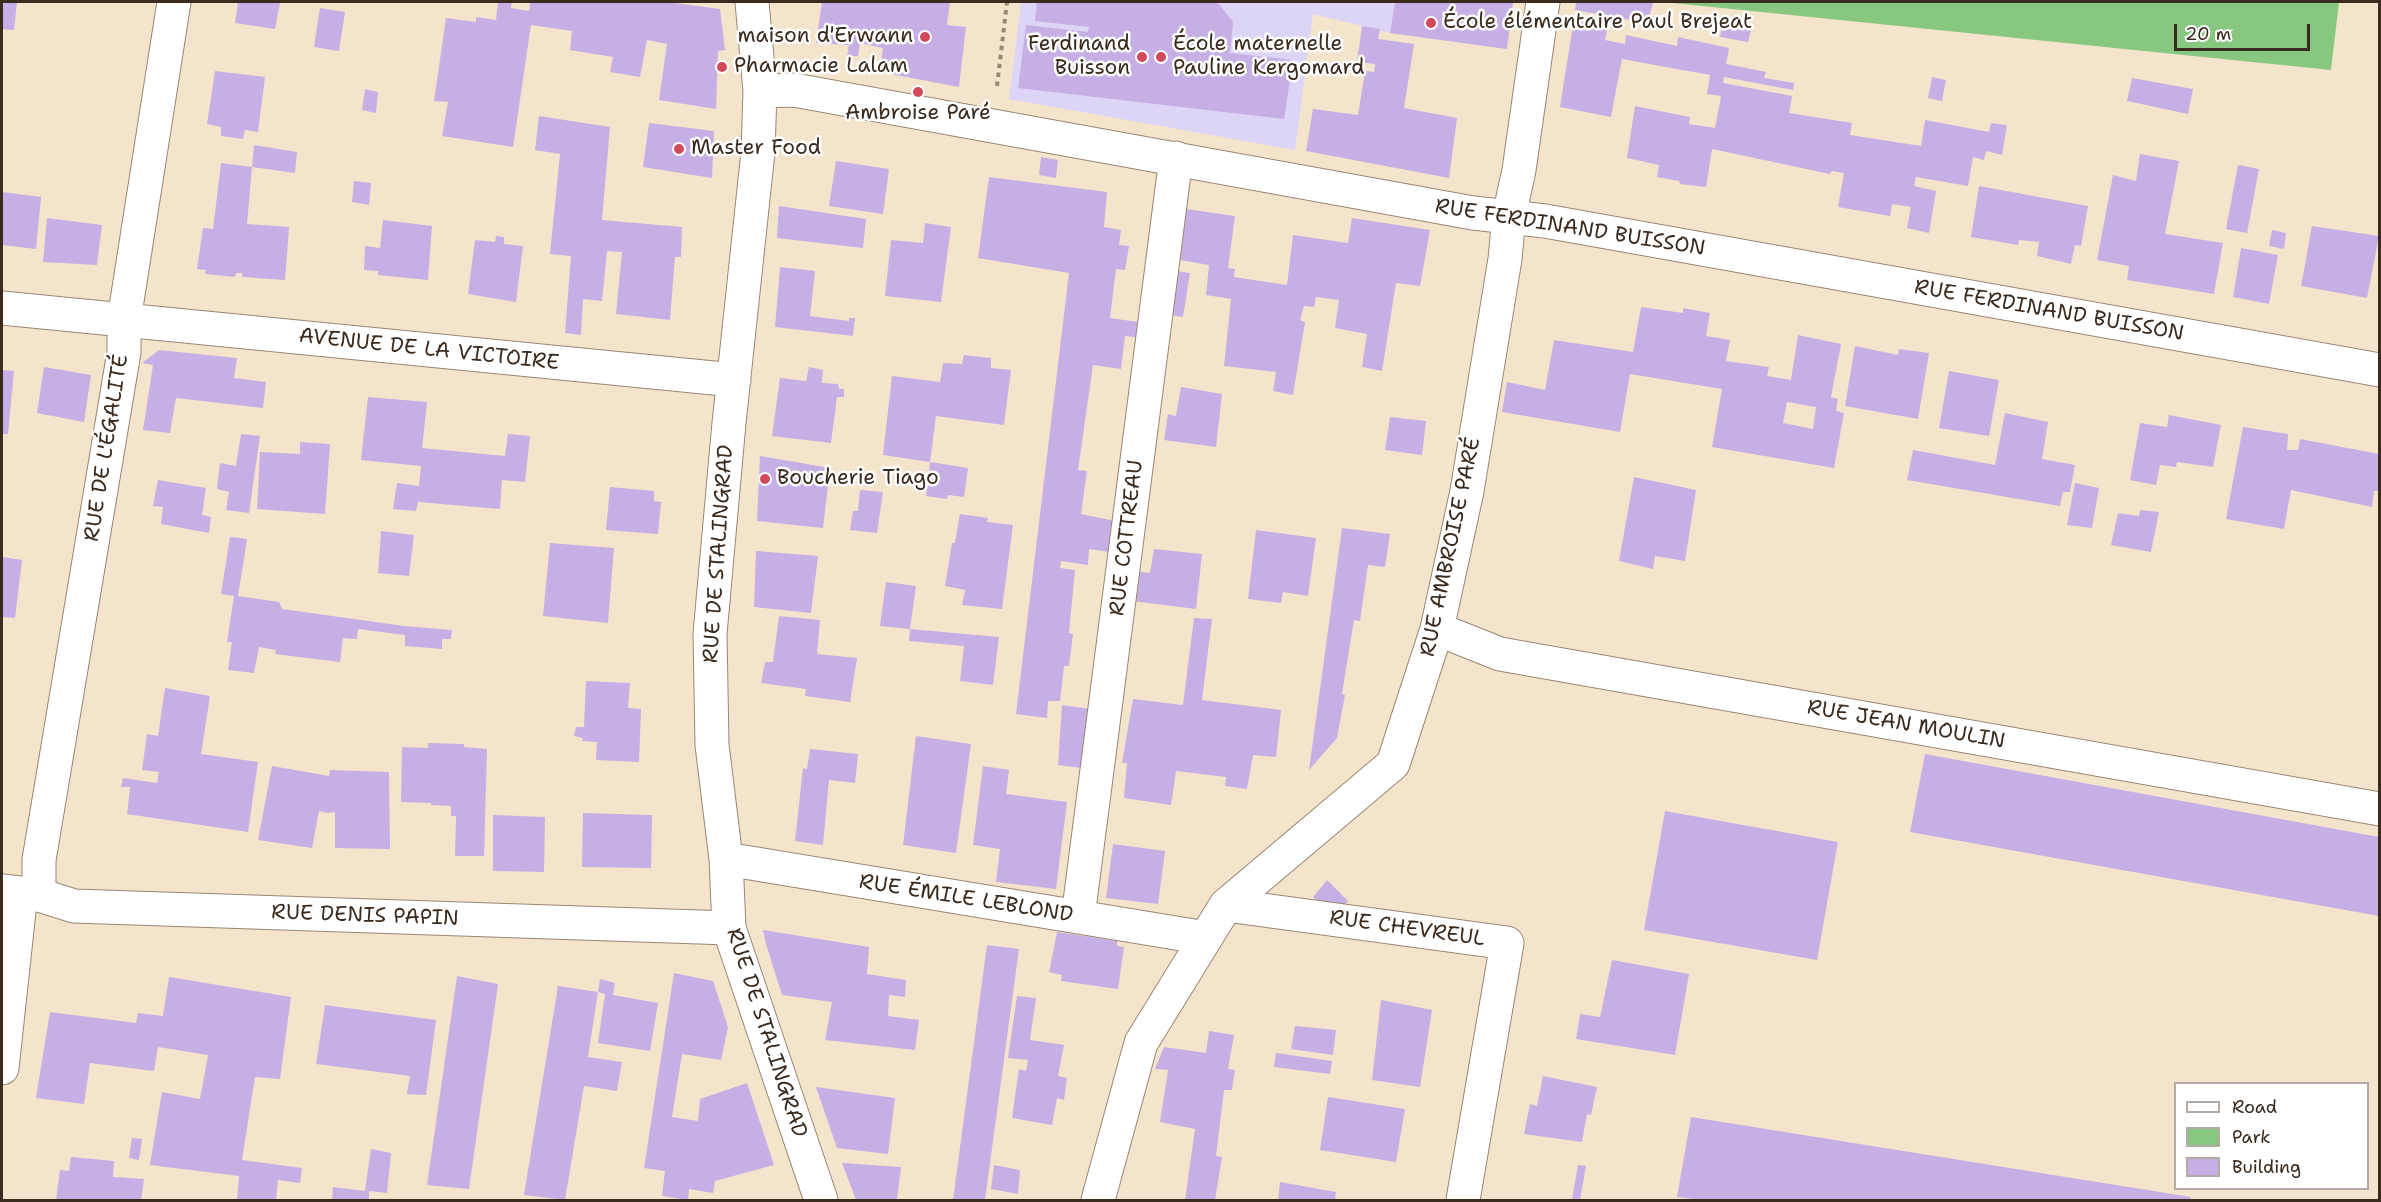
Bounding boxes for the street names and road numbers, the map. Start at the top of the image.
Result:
street label: RUE FERDINAND BUISSON [1433,194,1707,262]
street label: RUE FERDINAND BUISSON [1912,275,2186,347]
street label: AVENUE DE LA VICTOIRE [297,324,561,376]
street label: RUE DE L'ÉGALITÉ [80,353,134,543]
street label: RUE AMBROISE PARÉ [1415,435,1487,659]
street label: RUE DE STALINGRAD [699,444,739,664]
street label: RUE COTTREAU [1105,459,1149,617]
street label: RUE JEAN MOULIN [1805,695,2007,755]
street label: RUE ÉMILE LEBLOND [857,870,1075,928]
street label: RUE DENIS PAPIN [271,900,459,932]
street label: RUE CHEVREUL [1328,906,1486,952]
street label: RUE DE STALINGRAD [720,925,812,1141]

